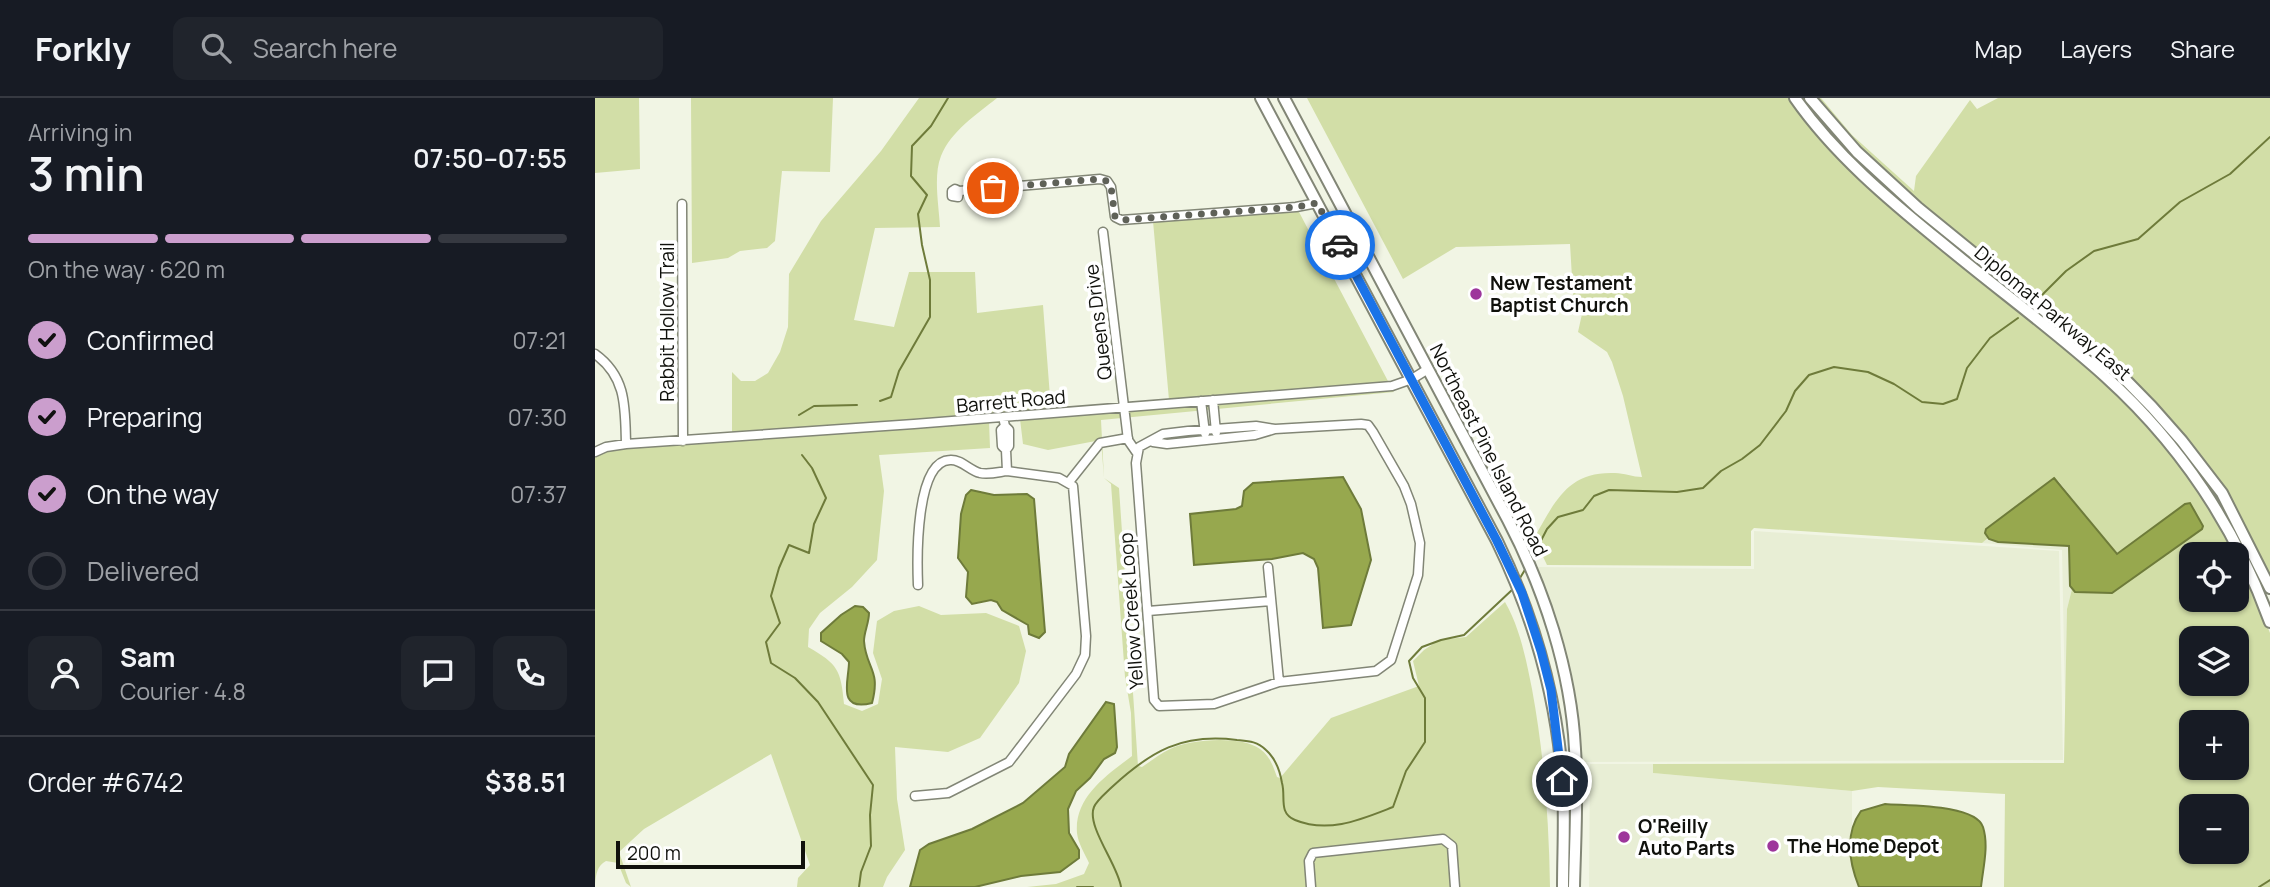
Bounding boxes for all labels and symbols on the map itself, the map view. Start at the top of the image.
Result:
pin [963,158,1023,218]
courier [1305,210,1375,280]
street label: Diplomat Parkway East [1969,240,2137,386]
street label: Rabbit Hollow Trail [654,242,680,402]
street label: Queens Drive [1078,263,1118,381]
place label: New Testament Baptist Church [1490,270,1633,318]
marker: New Testament Baptist Church [1468,286,1484,302]
street label: Northeast Pine Island Road [1424,339,1554,561]
street label: Barrett Road [955,383,1067,419]
street label: Yellow Creek Loop [1113,532,1149,690]
pin [1532,751,1592,811]
place label: O'Reilly Auto Parts [1638,813,1735,861]
marker: O'Reilly Auto Parts [1616,829,1632,845]
place label: The Home Depot [1787,833,1939,859]
scale bar [616,838,805,870]
marker: The Home Depot [1765,838,1781,854]

